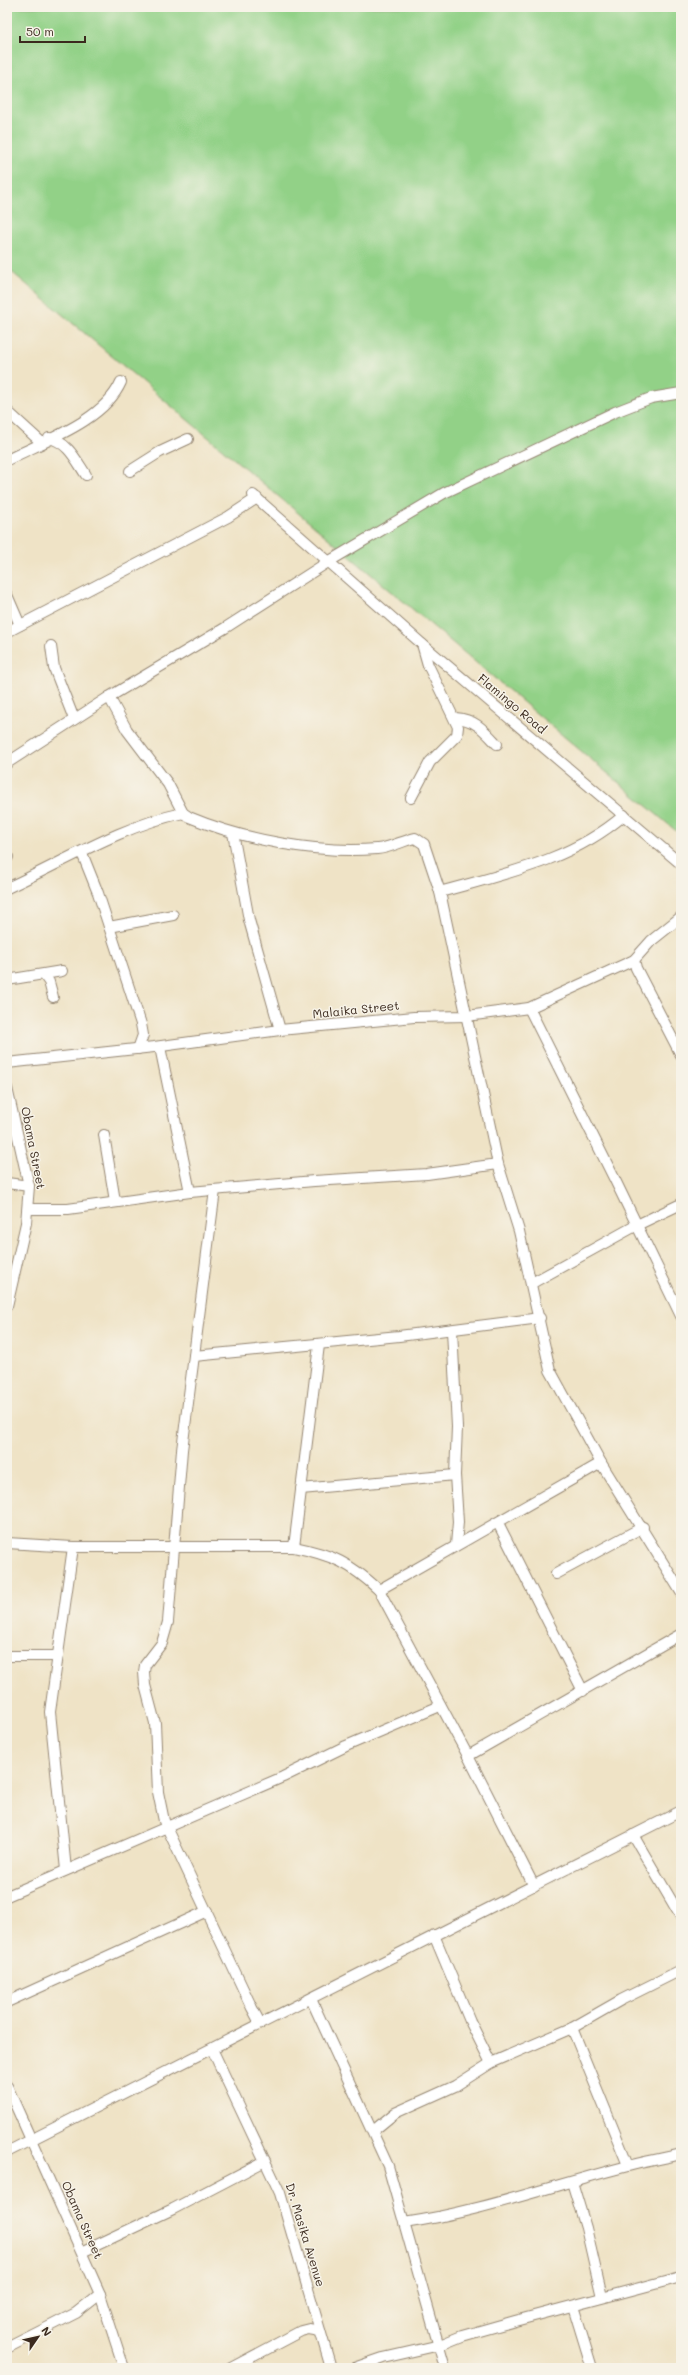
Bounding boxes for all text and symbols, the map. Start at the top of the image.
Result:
scale bar [20,18,85,44]
text: 50 m [26,23,54,39]
street label: Flamingo Road [475,670,551,737]
street label: Malaika Street [312,996,400,1022]
street label: Obama Street [18,1105,50,1190]
street label: Obama Street [59,2178,107,2261]
street label: Dr. Masika Avenue [283,2181,329,2288]
north arrow [18,2317,58,2357]
text: N [38,2323,55,2339]

